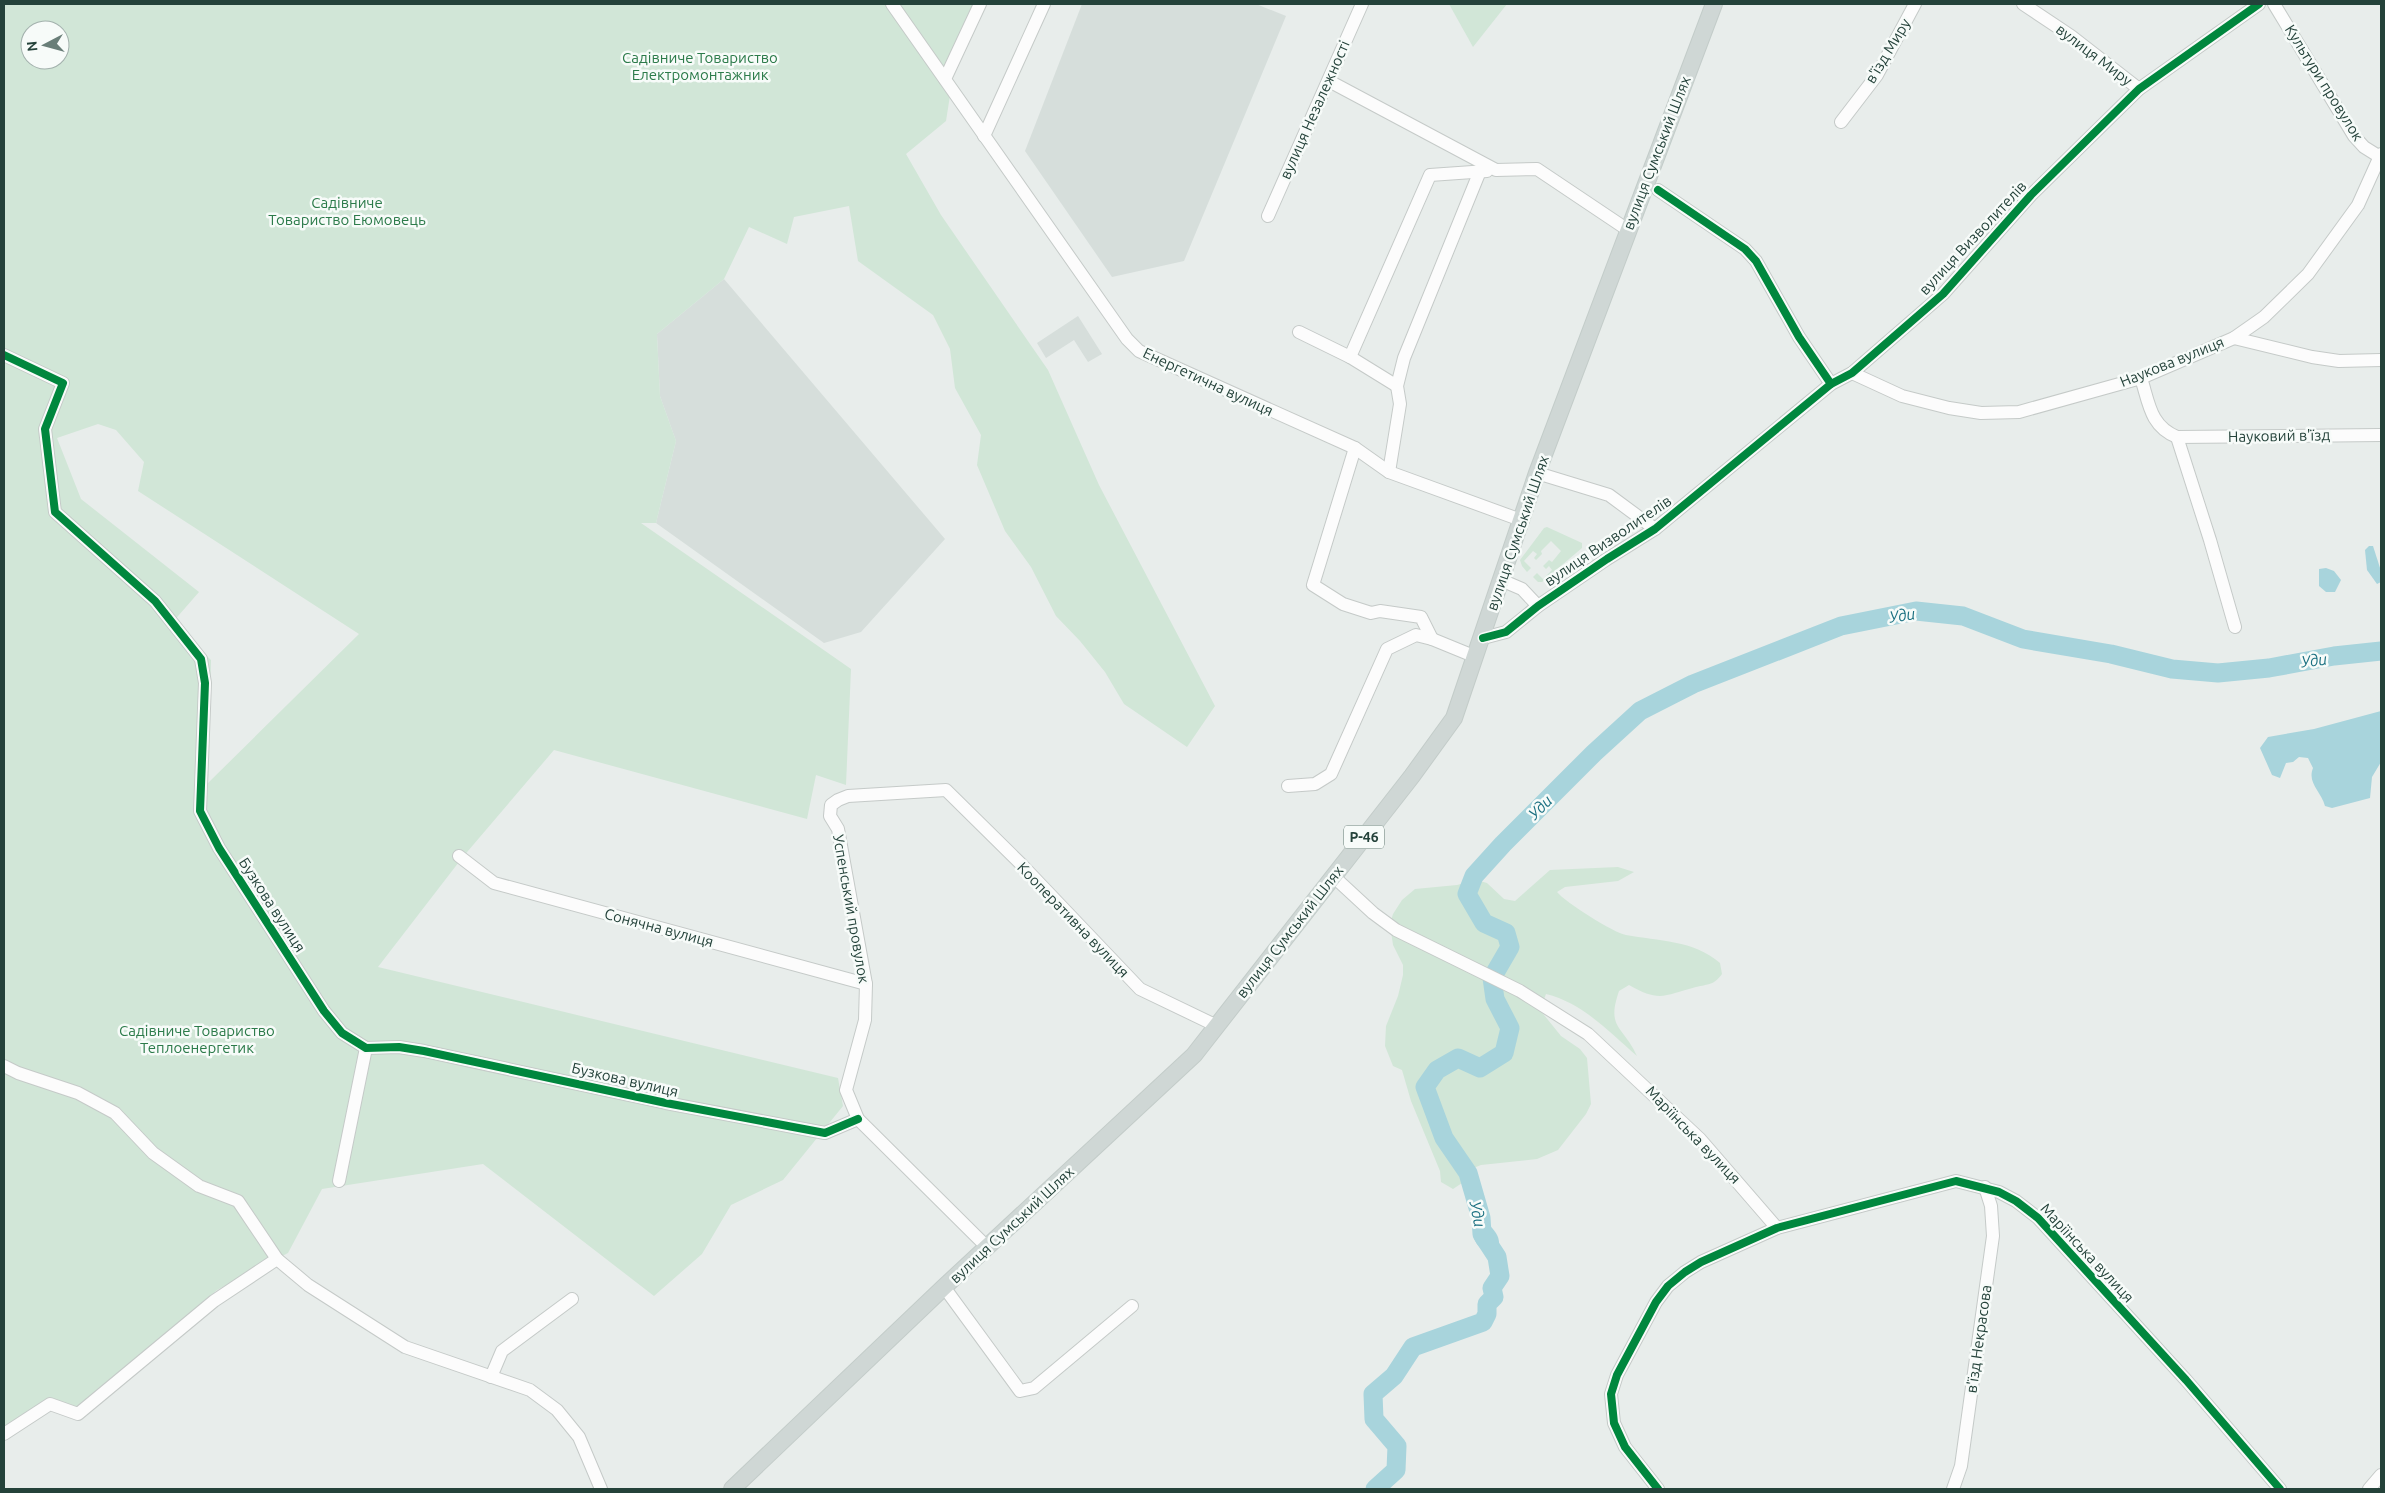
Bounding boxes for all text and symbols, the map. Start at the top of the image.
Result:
street label: в'їзд Миру [1862,15,1914,86]
north arrow [20,20,70,70]
street label: вулиця Миру [2053,20,2136,89]
street label: Культури провулок [2282,22,2367,144]
street label: вулиця Незалежності [1276,38,1353,182]
text: N [24,40,41,52]
park label: Садівниче Товариство Електромонтажник [622,49,778,83]
street label: вулиця Сумський Шлях [1619,73,1694,232]
street label: вулиця Визволителів [1916,177,2030,298]
park label: Садівниче Товариство Еюмовець [268,194,426,228]
street label: Наукова вулиця [2117,333,2226,390]
street label: Енергетична вулиця [1140,344,1276,419]
street label: Науковий в'їзд [2228,426,2330,445]
street label: вулиця Сумський Шлях [1483,453,1552,613]
street label: вулиця Визволителів [1541,492,1674,589]
water label: Уди [1887,604,1917,626]
water label: Уди [2299,649,2328,671]
water label: Уди [1524,791,1556,823]
road number: Р-46 [1344,826,1384,849]
street label: Успенський провулок [830,833,873,985]
street label: Бузкова вулиця [236,854,309,955]
street label: Кооперативна вулиця [1014,859,1133,981]
street label: вулиця Сумський Шлях [1233,862,1347,1001]
street label: Сонячна вулиця [603,905,716,950]
park label: Садівниче Товариство Теплоенергетик [119,1022,275,1056]
street label: Бузкова вулиця [570,1059,680,1100]
street label: Маріїнська вулиця [1642,1082,1744,1187]
street label: вулиця Сумський Шлях [946,1163,1077,1286]
water label: Уди [1466,1198,1489,1229]
street label: Маріїнська вулиця [2037,1200,2138,1306]
street label: в'їзд Некрасова [1962,1284,1995,1394]

